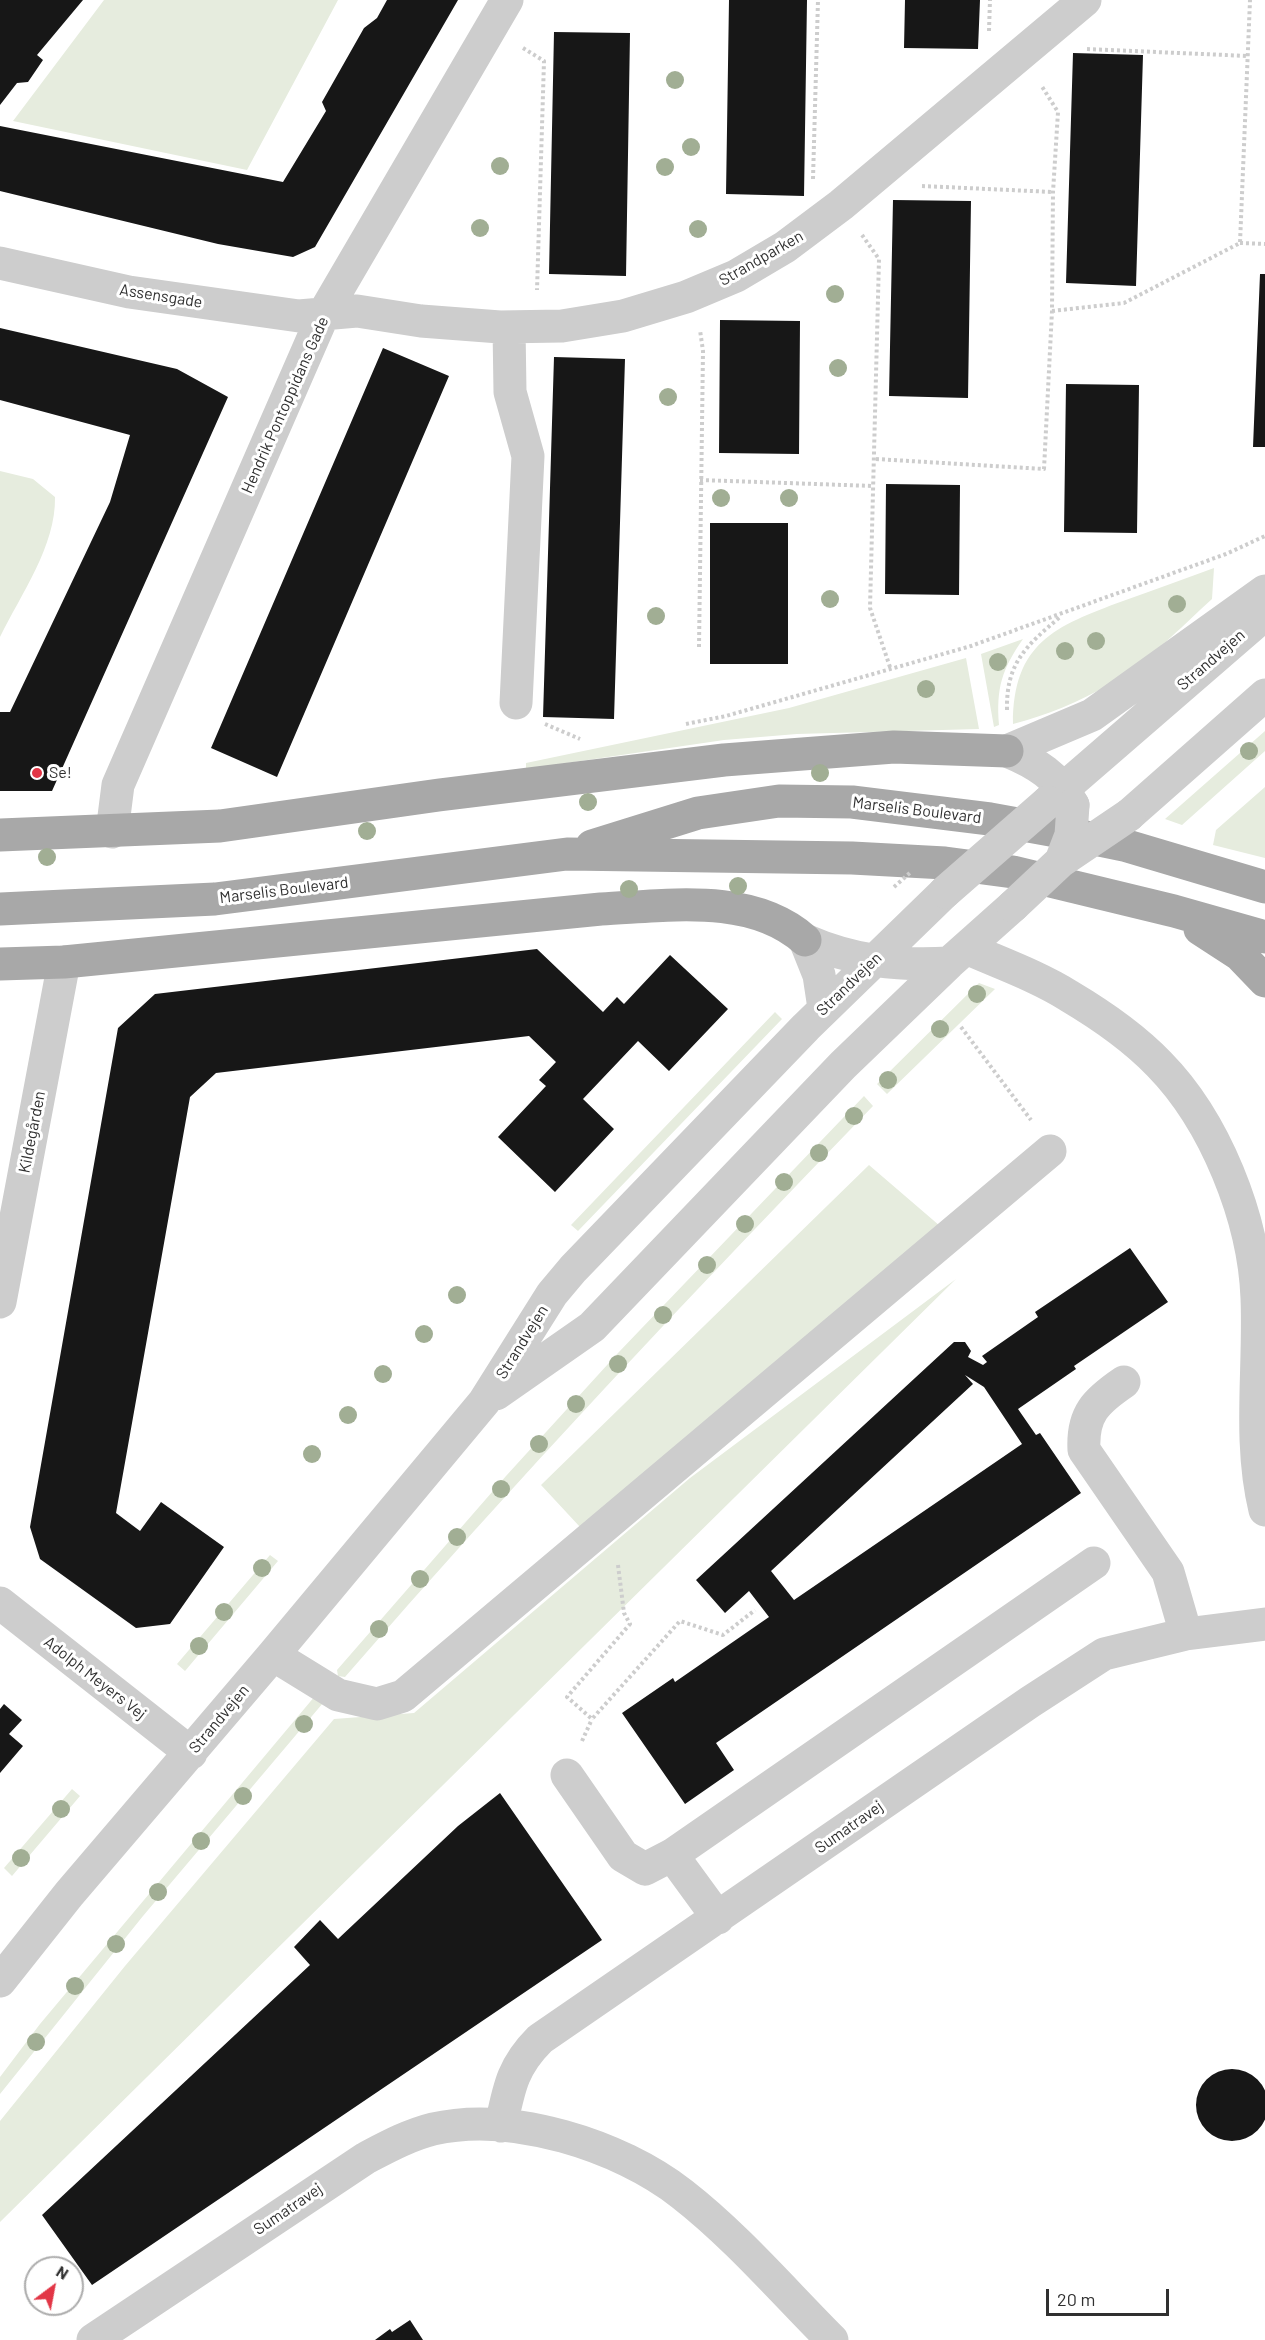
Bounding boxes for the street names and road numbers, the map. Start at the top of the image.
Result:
street label: Strandparken [715,226,807,290]
street label: Assensgade [118,280,204,312]
street label: Hendrik Pontoppidans Gade [237,314,333,496]
street label: Strandvejen [1173,625,1249,695]
street label: Marselis Boulevard [851,793,983,827]
street label: Marselis Boulevard [218,873,350,907]
street label: Strandvejen [812,948,886,1020]
street label: Kildegården [15,1089,49,1175]
street label: Strandvejen [492,1302,552,1382]
street label: Adolph Meyers Vej [40,1632,150,1724]
street label: Strandvejen [185,1681,253,1757]
street label: Sumatravej [811,1797,887,1857]
street label: Sumatravej [250,2179,326,2239]

